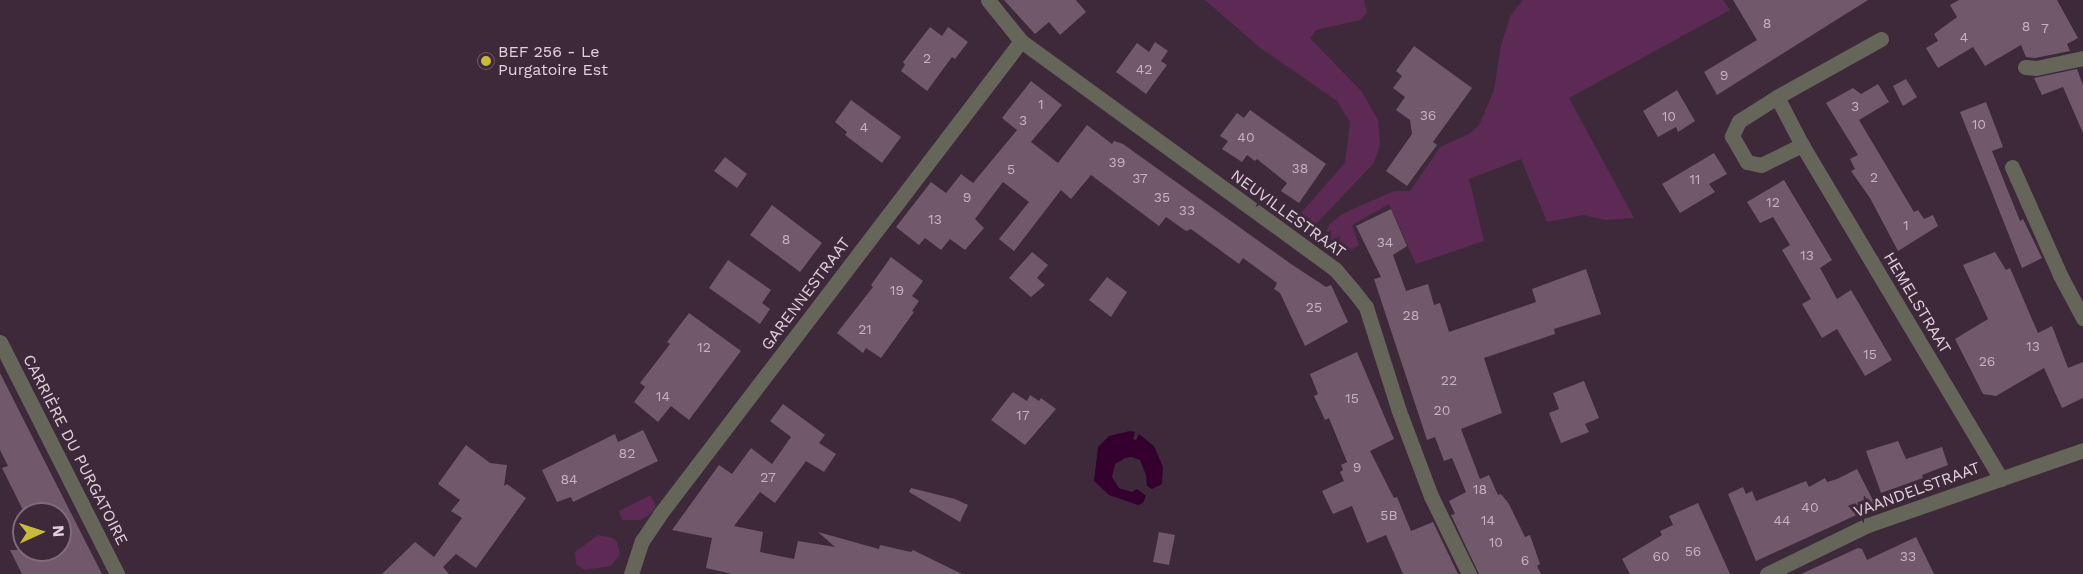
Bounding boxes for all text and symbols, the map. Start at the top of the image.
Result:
house number: 8 [1763,15,1771,31]
house number: 8 [2022,18,2030,34]
house number: 7 [2041,20,2049,36]
house number: 4 [1960,29,1968,45]
place label: BEF 256 - Le Purgatoire Est [498,42,608,80]
house number: 2 [923,50,931,66]
marker: BEF 256 - Le Purgatoire Est [479,54,493,68]
house number: 42 [1136,61,1152,77]
house number: 9 [1720,67,1728,83]
house number: 1 [1038,96,1044,112]
house number: 3 [1851,98,1859,114]
house number: 36 [1420,107,1436,123]
house number: 10 [1662,108,1676,124]
house number: 3 [1019,112,1027,128]
house number: 10 [1972,116,1986,132]
house number: 4 [860,119,868,135]
house number: 40 [1237,129,1255,145]
house number: 39 [1109,154,1125,170]
house number: 38 [1292,160,1308,176]
house number: 5 [1007,161,1015,177]
street label: NEUVILLESTRAAT [1227,166,1349,262]
house number: 2 [1870,169,1878,185]
house number: 37 [1132,170,1148,186]
house number: 11 [1690,171,1700,187]
house number: 9 [963,189,971,205]
house number: 35 [1154,189,1170,205]
house number: 12 [1766,194,1780,210]
house number: 33 [1179,202,1195,218]
house number: 13 [928,211,942,227]
house number: 1 [1903,217,1909,233]
house number: 8 [782,231,790,247]
street label: GARENNESTRAAT [757,234,855,354]
house number: 34 [1377,234,1393,250]
house number: 13 [1800,247,1814,263]
street label: HEMELSTRAAT [1879,249,1955,357]
house number: 19 [890,282,904,298]
house number: 25 [1306,299,1322,315]
house number: 28 [1403,307,1419,323]
house number: 21 [858,321,872,337]
house number: 13 [2026,338,2040,354]
house number: 12 [697,339,711,355]
house number: 15 [1863,346,1877,362]
street label: CARRIÈRE DU PURGATOIRE [18,351,132,549]
house number: 26 [1979,353,1995,369]
house number: 22 [1441,372,1457,388]
house number: 14 [656,388,670,404]
house number: 15 [1345,390,1359,406]
house number: 20 [1434,402,1450,418]
house number: 17 [1016,407,1030,423]
house number: 82 [619,445,635,461]
street label: VAANDELSTRAAT [1851,458,1983,522]
house number: 9 [1353,459,1361,475]
house number: 27 [760,469,776,485]
house number: 84 [560,471,578,487]
house number: 18 [1473,481,1487,497]
house number: 40 [1801,499,1819,515]
north arrow [12,502,72,562]
house number: 5B [1380,507,1398,523]
house number: 14 [1481,512,1495,528]
house number: 44 [1773,512,1791,528]
text: N [49,525,68,538]
house number: 10 [1489,534,1503,550]
house number: 56 [1685,543,1701,559]
house number: 60 [1652,548,1670,564]
house number: 33 [1900,548,1916,564]
house number: 6 [1521,552,1529,568]

